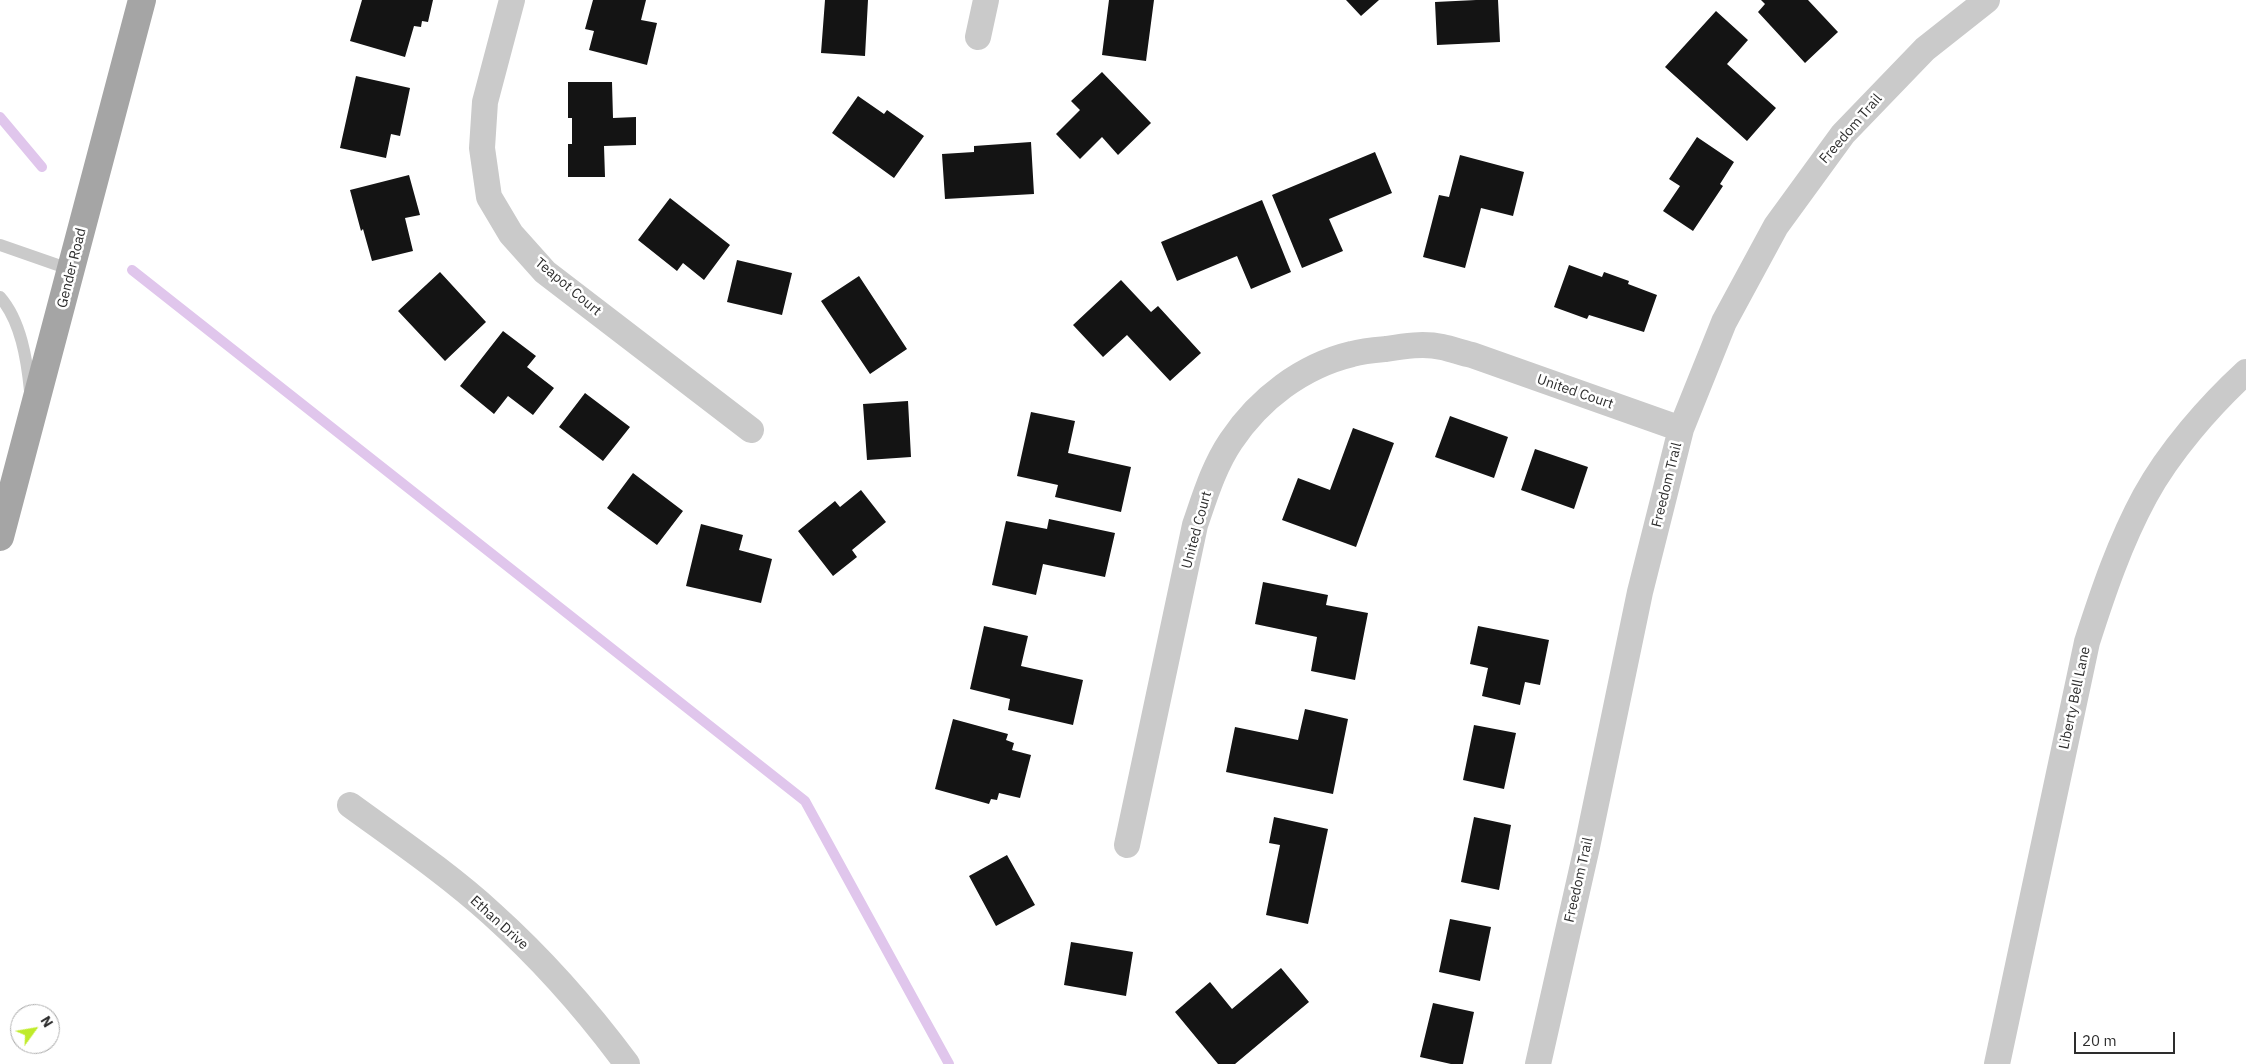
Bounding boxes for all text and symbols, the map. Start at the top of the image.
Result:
street label: Freedom Trail [1816,91,1886,167]
street label: Gender Road [54,226,90,310]
street label: Teapot Court [532,255,604,319]
street label: United Court [1535,371,1615,413]
street label: Freedom Trail [1648,441,1686,529]
street label: United Court [1179,489,1215,571]
street label: Liberty Bell Lane [2056,645,2094,751]
street label: Freedom Trail [1561,836,1597,924]
street label: Ethan Drive [467,893,531,953]
north arrow [10,1004,60,1054]
text: N [37,1013,57,1031]
scale bar [2076,1022,2177,1054]
text: 20 m [2082,1031,2117,1050]

